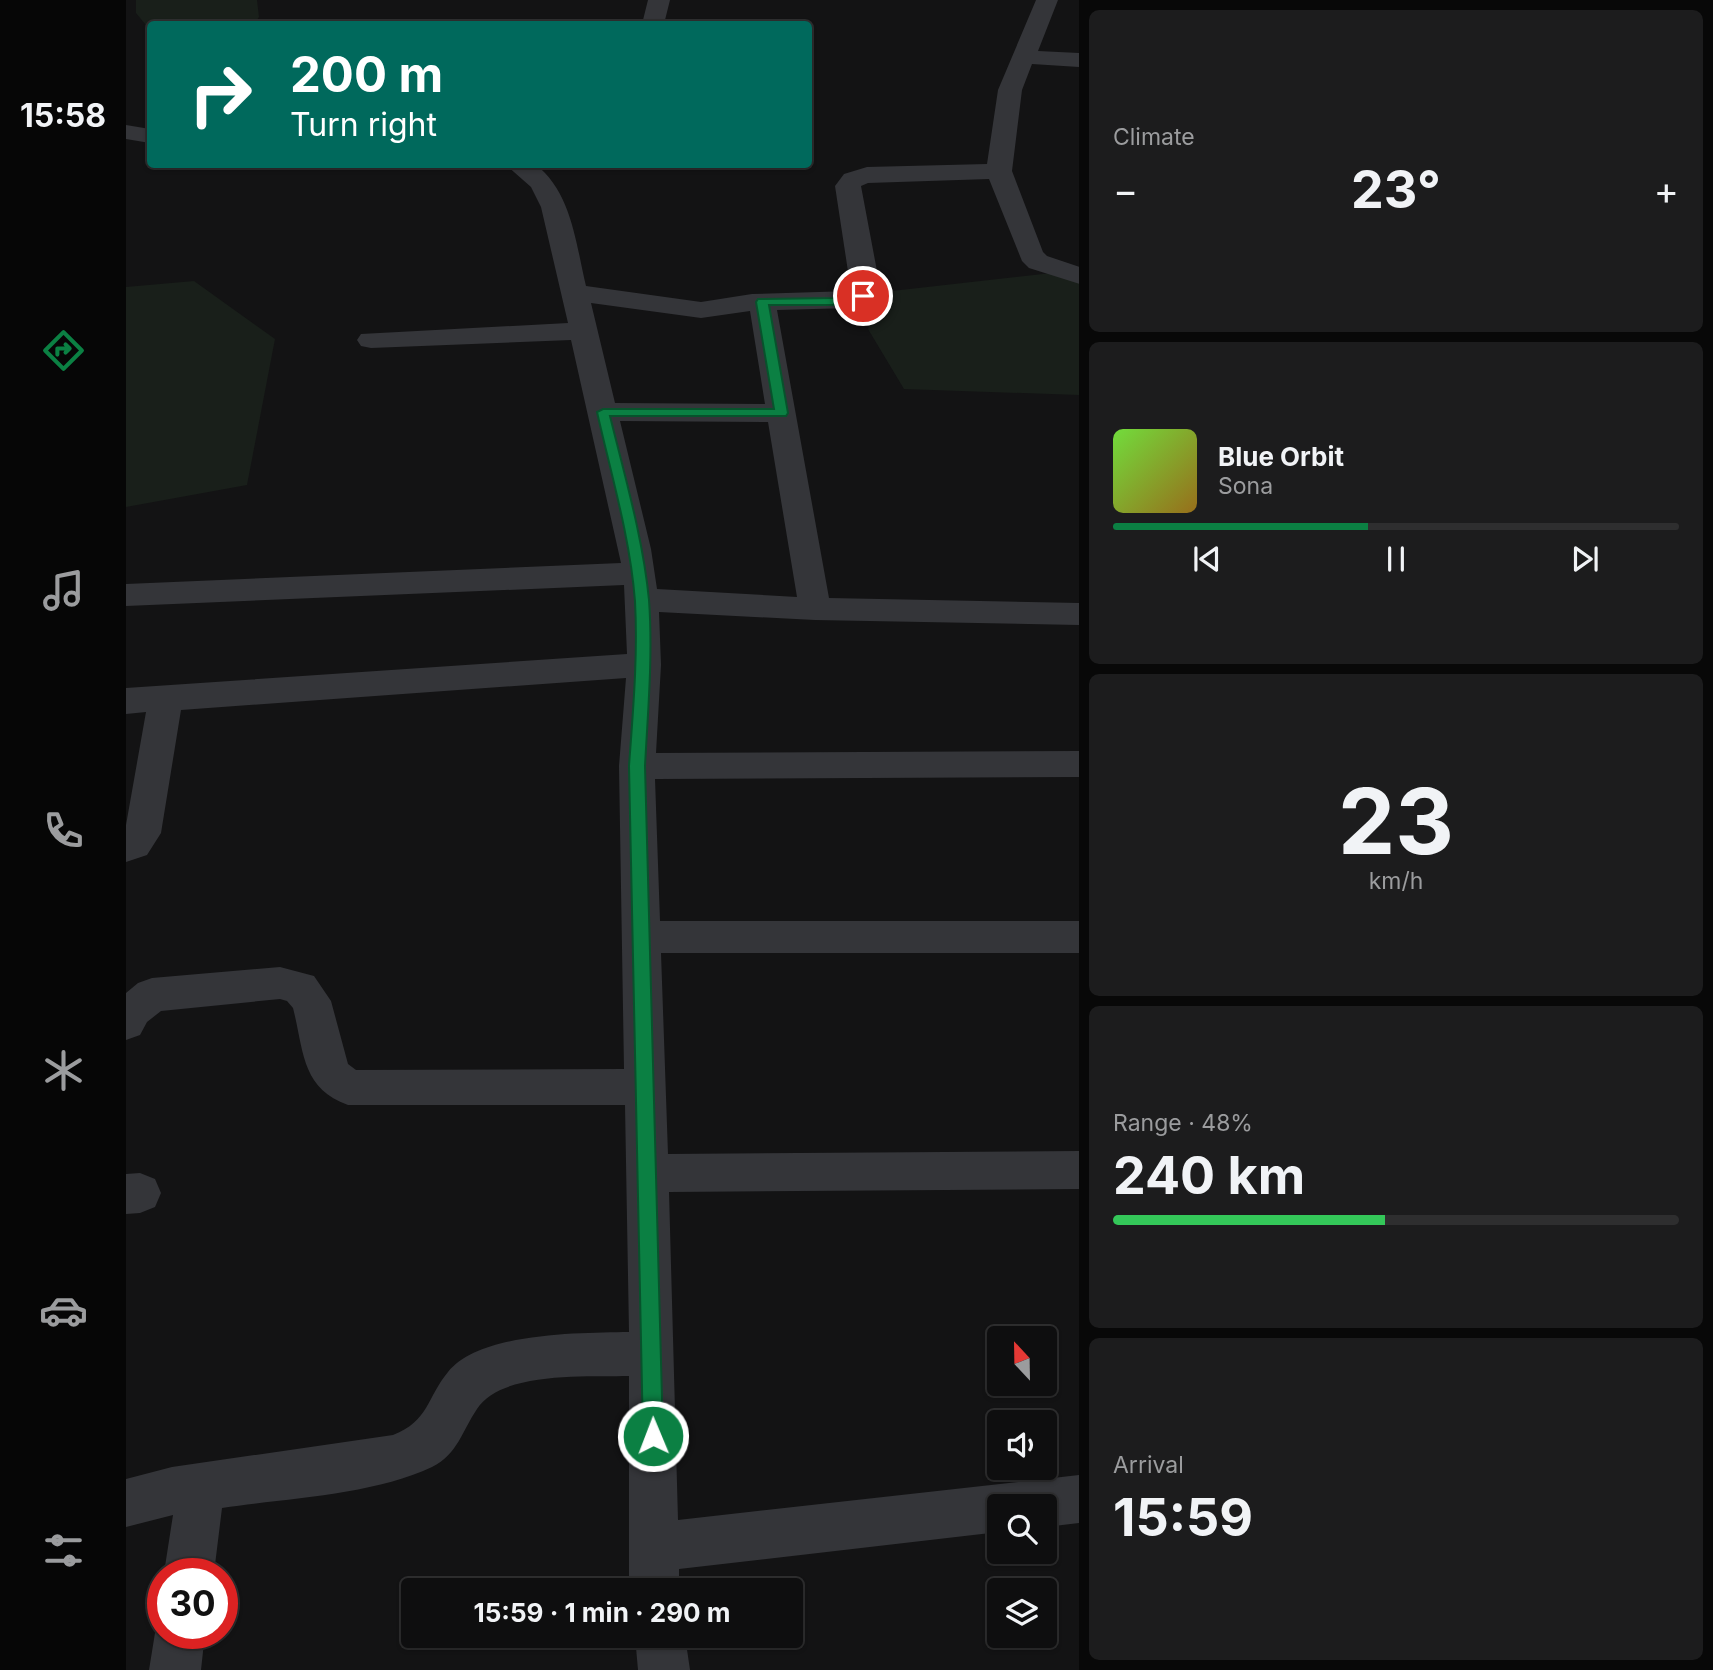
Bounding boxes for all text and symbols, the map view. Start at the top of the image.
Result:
text: 200 m [290,45,443,104]
icon: right [175,49,266,140]
text: 15:58 [20,96,106,135]
text: Turn right [290,105,437,144]
text: Climate [1113,123,1195,151]
text: 23° [1351,158,1441,221]
text: − [1113,167,1138,213]
text: + [1654,167,1679,213]
pin [833,266,893,326]
icon: arrive [844,277,882,315]
icon: directions [39,326,88,375]
text: Blue Orbit [1218,441,1344,472]
text: Sona [1218,472,1273,500]
icon: previous [1188,540,1226,578]
icon: pause [1377,540,1415,578]
icon: next [1566,540,1604,578]
icon: music [39,566,88,615]
text: 23 [1338,766,1454,876]
icon: phone [39,806,88,855]
text: km/h [1369,867,1423,895]
icon: climate [39,1046,88,1095]
text: Range · 48% [1113,1109,1253,1137]
text: 240 km [1113,1144,1305,1207]
icon: car [39,1286,88,1335]
north arrow [987,1326,1057,1396]
map controls [987,1326,1057,1648]
position arrow [616,1399,690,1473]
button: sound [987,1410,1057,1480]
text: Arrival [1113,1451,1184,1479]
text: 15:59 [1113,1486,1253,1549]
button: search [987,1494,1057,1564]
icon: filters [39,1526,88,1575]
speed limit sign: 30 [147,1558,238,1649]
button: layers [987,1578,1057,1648]
text: 15:59 · 1 min · 290 m [473,1597,731,1628]

